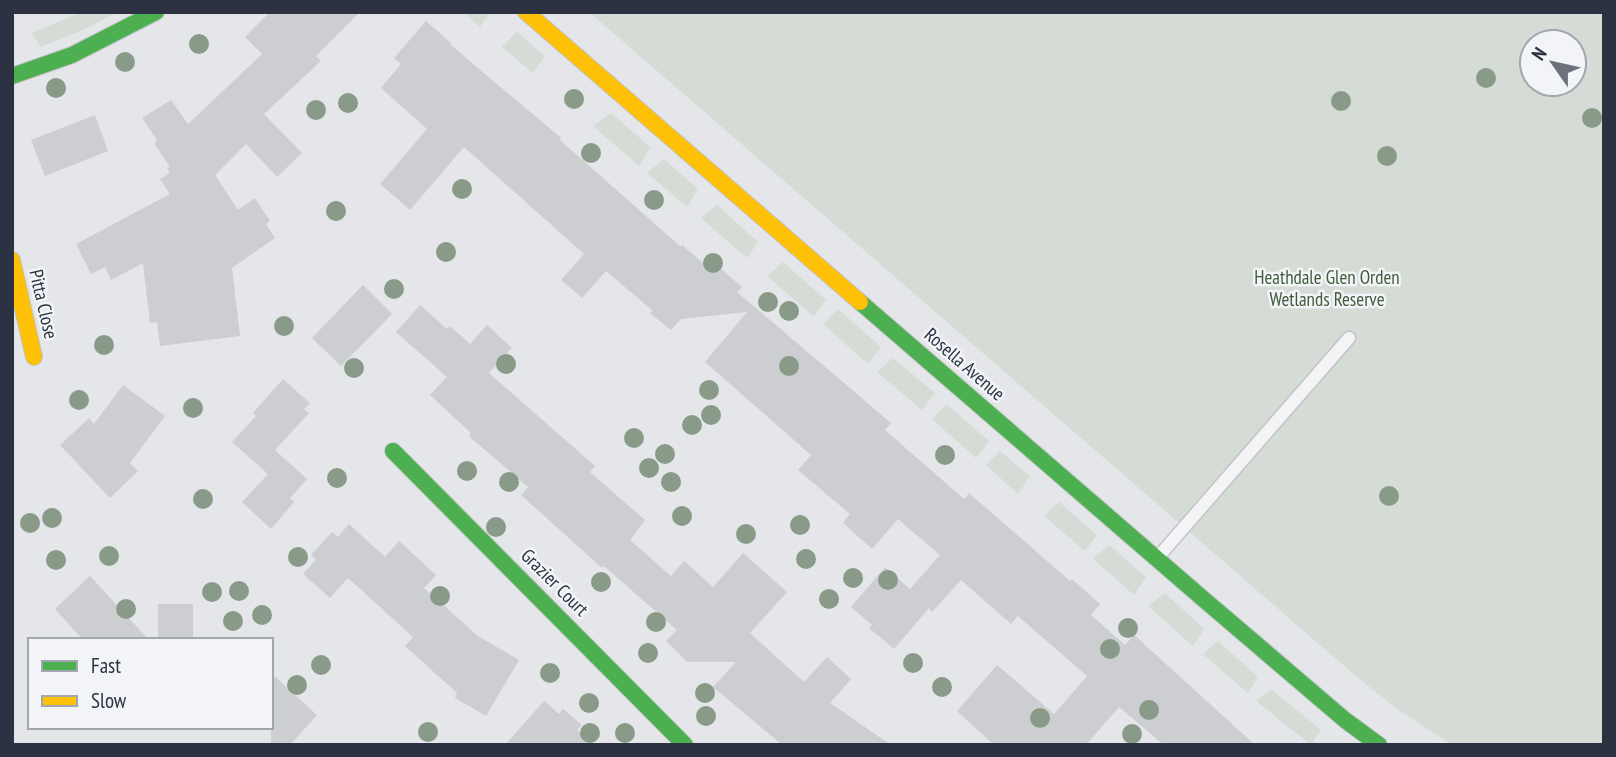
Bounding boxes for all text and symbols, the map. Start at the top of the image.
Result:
north arrow [1518,28,1588,98]
text: N [1526,43,1552,64]
park label: Heathdale Glen Orden Wetlands Reserve [1254,265,1400,311]
street label: Pitta Close [24,267,64,341]
street label: Rosella Avenue [920,323,1010,406]
street label: Grazier Court [516,543,594,621]
legend [28,638,273,729]
text: Fast [91,652,121,679]
text: Slow [91,687,127,714]

